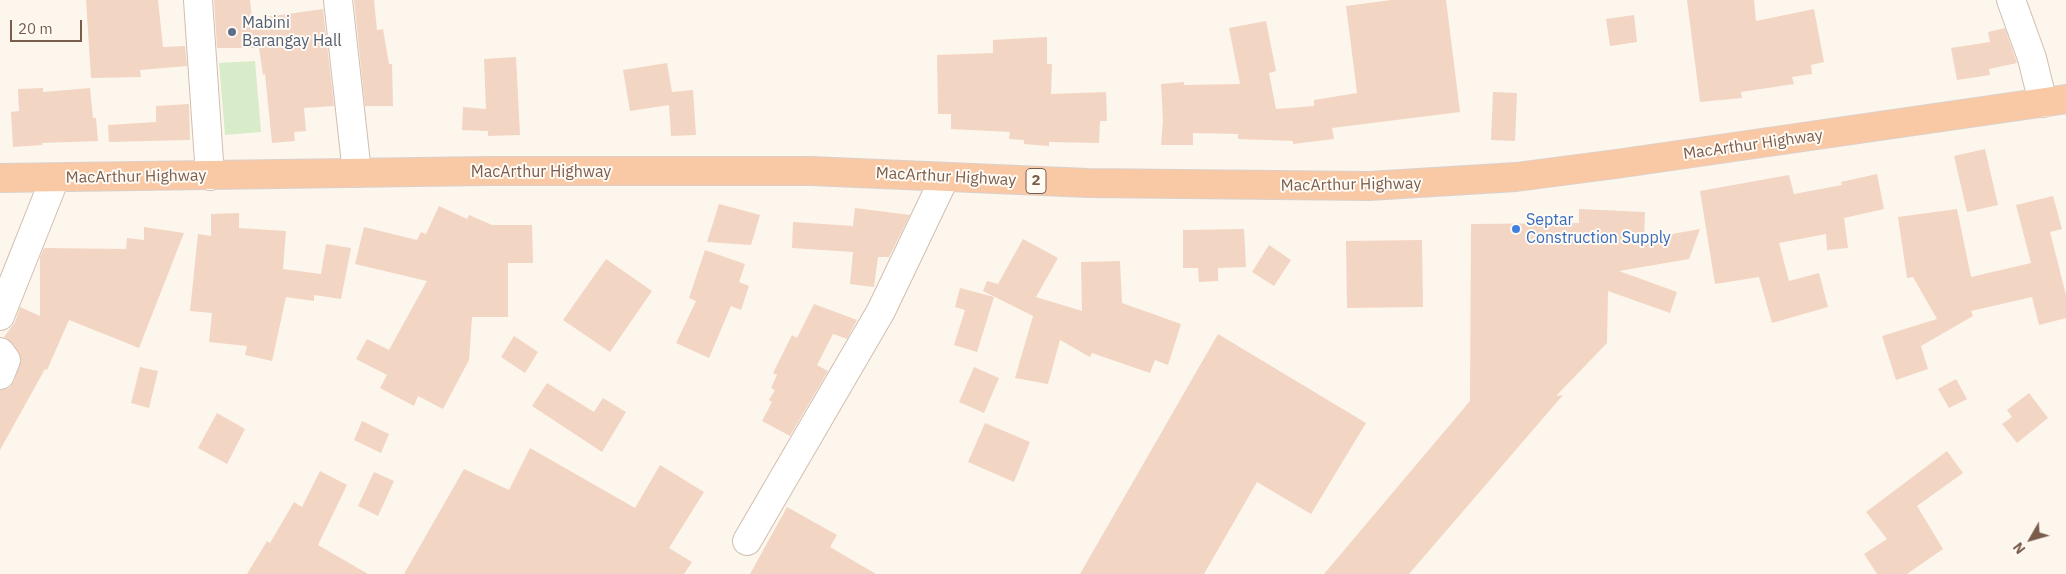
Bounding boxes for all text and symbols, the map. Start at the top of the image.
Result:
scale bar [12,10,85,42]
place label: Mabini Barangay Hall [242,13,342,51]
text: 20 m [18,19,53,38]
marker: Mabini Barangay Hall [226,26,238,38]
street label: MacArthur Highway [1682,126,1824,164]
street label: MacArthur Highway [471,162,611,182]
street label: MacArthur Highway [875,164,1017,190]
street label: MacArthur Highway [65,166,207,188]
road number: 2 [1026,168,1046,194]
street label: MacArthur Highway [1280,174,1422,196]
place label: Septar Construction Supply [1526,210,1671,248]
marker: Septar Construction Supply [1510,223,1522,235]
north arrow [2006,514,2056,564]
text: N [2009,539,2029,558]

